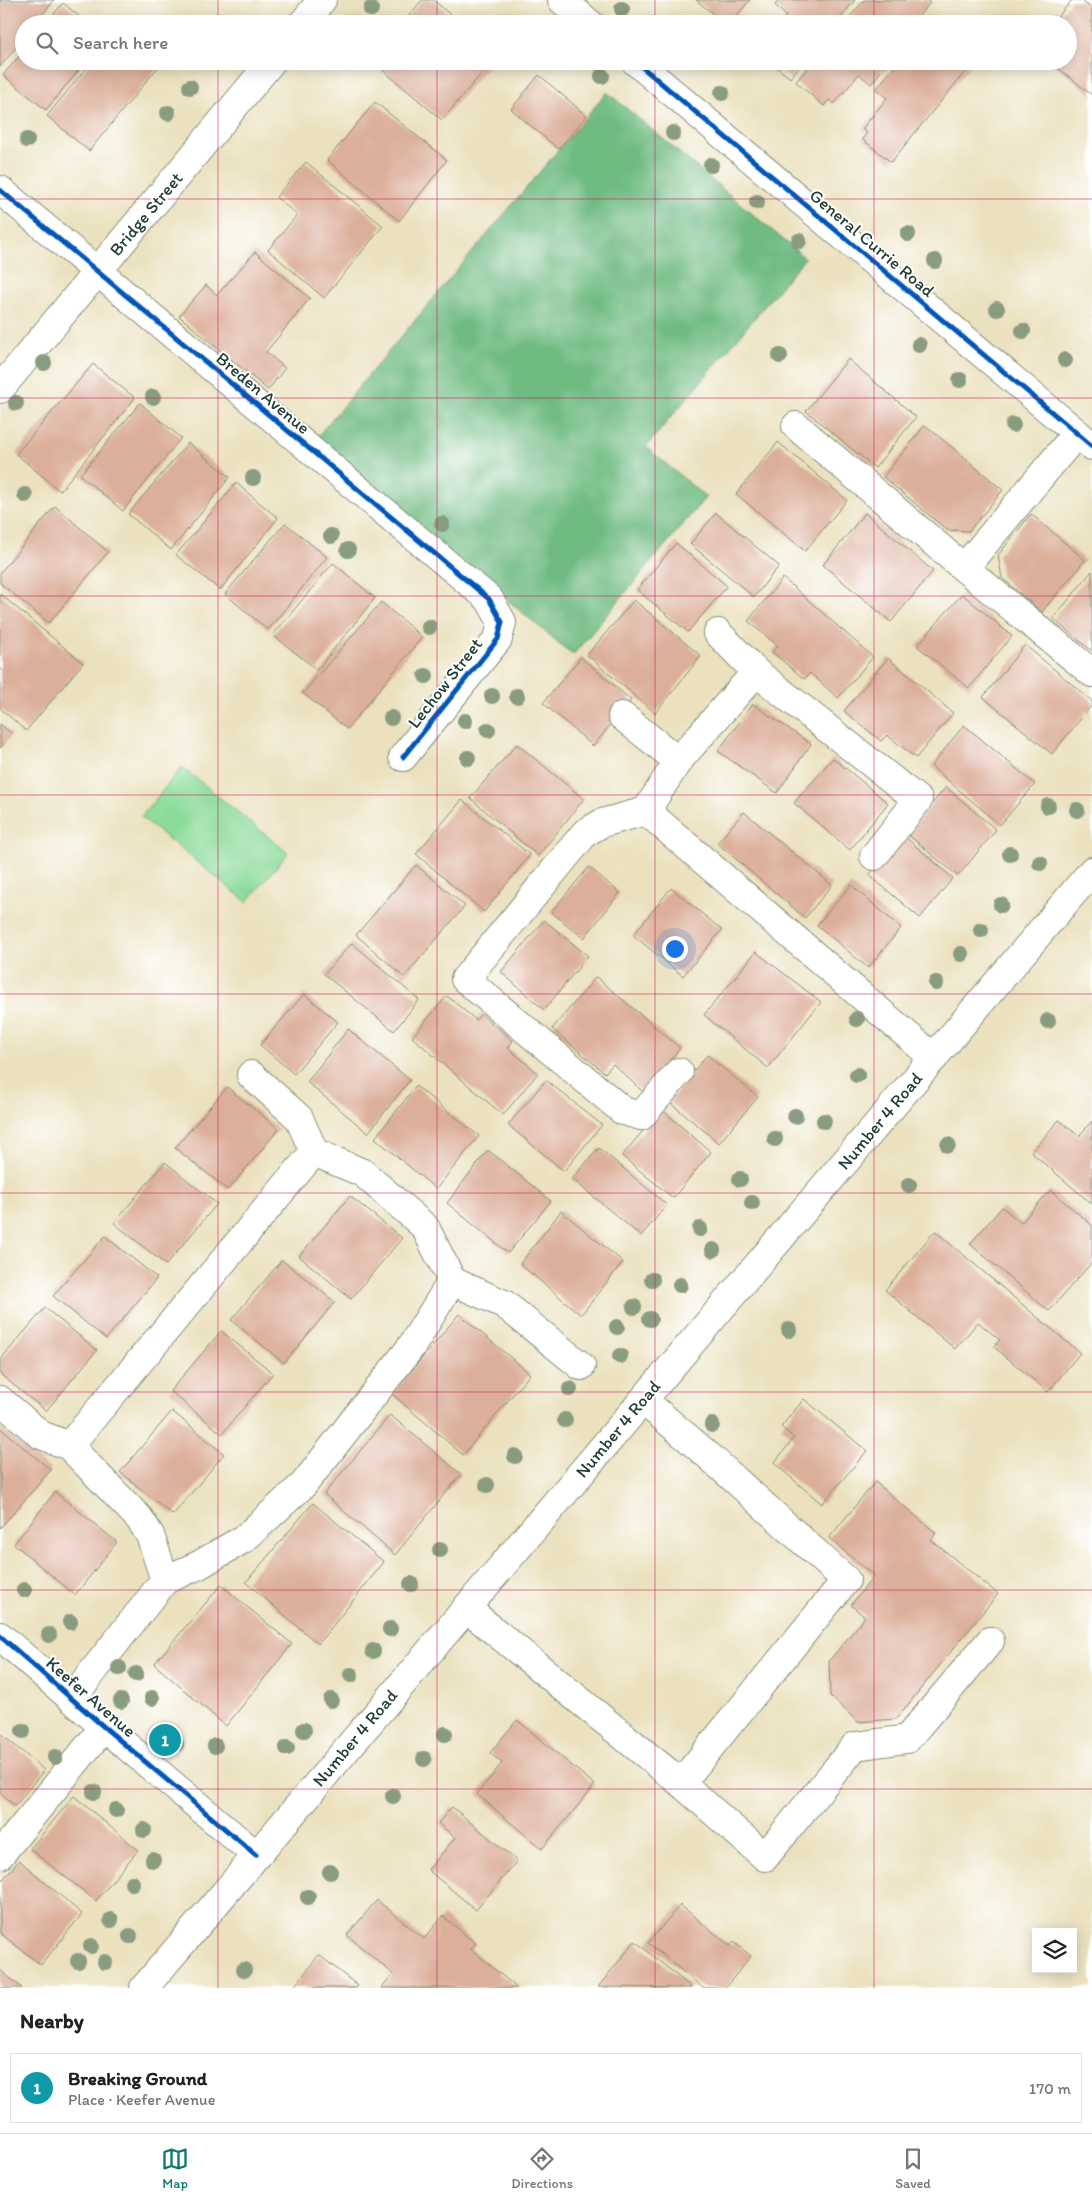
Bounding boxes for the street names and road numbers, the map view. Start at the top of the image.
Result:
street label: Bridge Street [105,167,188,260]
street label: General Currie Road [805,184,939,302]
street label: Breden Avenue [211,347,315,439]
street label: Lechow Street [403,633,487,733]
street label: Number 4 Road [833,1068,927,1174]
street label: Number 4 Road [571,1376,665,1482]
street label: Keefer Avenue [42,1652,140,1742]
street label: Number 4 Road [308,1685,402,1791]

